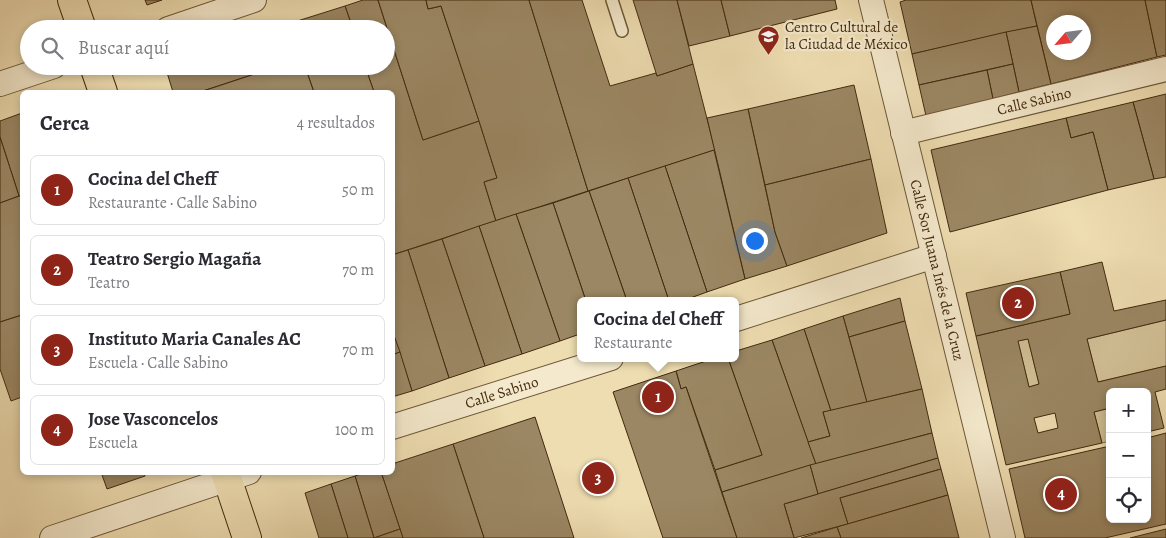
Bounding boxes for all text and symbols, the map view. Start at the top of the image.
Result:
north arrow [1046,15,1091,60]
place label: Centro Cultural de la Ciudad de México [785,17,908,54]
search box [20,20,395,75]
school or university icon: Centro Cultural de la Ciudad de México [757,24,781,55]
icon: search [38,34,66,62]
text: Buscar aquí [78,35,169,61]
street label: Calle Sabino [995,82,1073,120]
text: Cerca [40,109,90,137]
text: 4 resultados [297,112,375,134]
text: Cocina del Cheff [88,166,217,192]
street label: Calle Sor Juana Inés de la Cruz [905,177,969,363]
text: 1 [54,179,60,201]
text: 50 m [342,179,374,201]
text: Restaurante · Calle Sabino [88,192,257,214]
your location [742,228,768,254]
text: Teatro Sergio Magaña [88,246,261,272]
text: 2 [53,259,61,281]
text: 70 m [342,259,374,281]
text: Teatro [88,272,130,294]
pin: 2 [1002,284,1034,322]
popup [577,297,739,362]
text: Cocina del Cheff [594,306,722,332]
text: Instituto Maria Canales AC [88,326,301,352]
text: Restaurante [594,332,673,354]
text: 3 [54,339,60,361]
text: 70 m [342,339,374,361]
text: Escuela · Calle Sabino [88,352,228,374]
street label: Calle Sabino [463,372,541,413]
pin: 1 [642,378,674,416]
map controls [1106,388,1151,523]
button: + [1106,388,1151,433]
text: Jose Vasconcelos [88,406,218,432]
text: 4 [53,419,61,441]
text: 100 m [335,419,374,441]
text: Escuela [88,432,138,454]
button: − [1106,433,1151,478]
pin: 3 [582,459,614,497]
pin: 4 [1045,475,1077,513]
button: locate [1106,478,1151,523]

